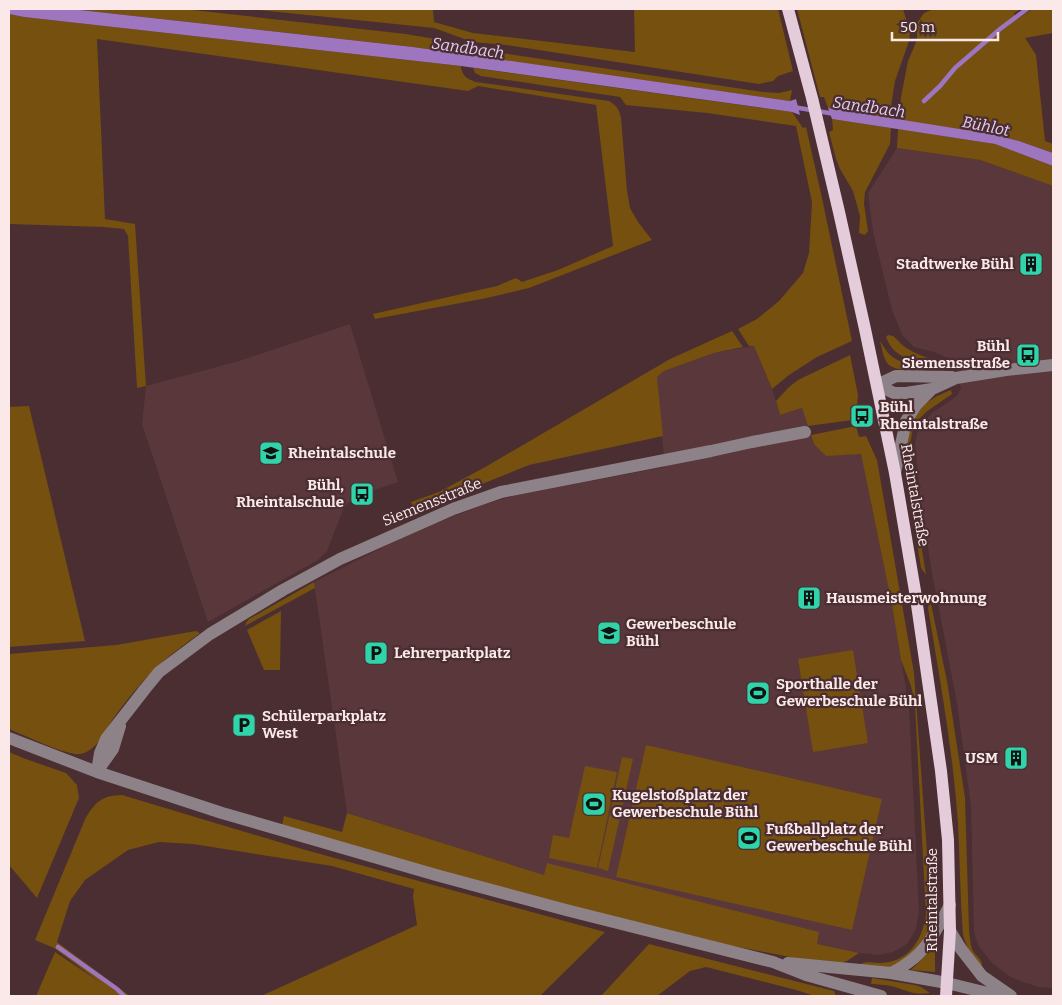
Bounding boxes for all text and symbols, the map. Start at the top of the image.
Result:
scale bar [892,10,998,42]
text: 50 m [900,18,936,36]
water label: Sandbach [431,34,505,62]
water label: Sandbach [832,93,906,121]
water label: Bühlot [961,112,1012,140]
building icon: Stadtwerke Bühl [1018,251,1044,277]
place label: Stadtwerke Bühl [896,255,1014,273]
place label: Bühl Siemensstraße [902,337,1010,372]
bus stop icon: Bühl Siemensstraße [1015,342,1041,368]
place label: Bühl Rheintalstraße [880,398,988,433]
bus stop icon: Bühl Rheintalstraße [849,403,875,429]
school or university icon: Rheintalschule [258,440,284,466]
street label: Rheintalstraße [897,442,933,548]
place label: Rheintalschule [288,444,396,462]
street label: Siemensstraße [380,474,484,530]
place label: Bühl, Rheintalschule [236,476,344,511]
bus stop icon: Bühl, Rheintalschule [349,481,375,507]
building icon: Hausmeisterwohnung [796,585,822,611]
place label: Hausmeisterwohnung [826,589,987,607]
place label: Gewerbeschule Bühl [626,615,736,650]
school or university icon: Gewerbeschule Bühl [596,620,622,646]
parking icon: Lehrerparkplatz [363,640,389,666]
place label: Lehrerparkplatz [394,644,511,662]
place label: Sporthalle der Gewerbeschule Bühl [776,675,922,710]
sports icon: Sporthalle der Gewerbeschule Bühl [745,680,771,706]
place label: Schülerparkplatz West [262,707,386,742]
parking icon: Schülerparkplatz West [231,712,257,738]
building icon: USM [1003,745,1029,771]
place label: USM [965,749,998,767]
place label: Kugelstoßplatz der Gewerbeschule Bühl [612,786,758,821]
sports icon: Kugelstoßplatz der Gewerbeschule Bühl [581,791,607,817]
place label: Fußballplatz der Gewerbeschule Bühl [766,820,912,855]
sports icon: Fußballplatz der Gewerbeschule Bühl [736,825,762,851]
street label: Rheintalstraße [923,848,941,952]

